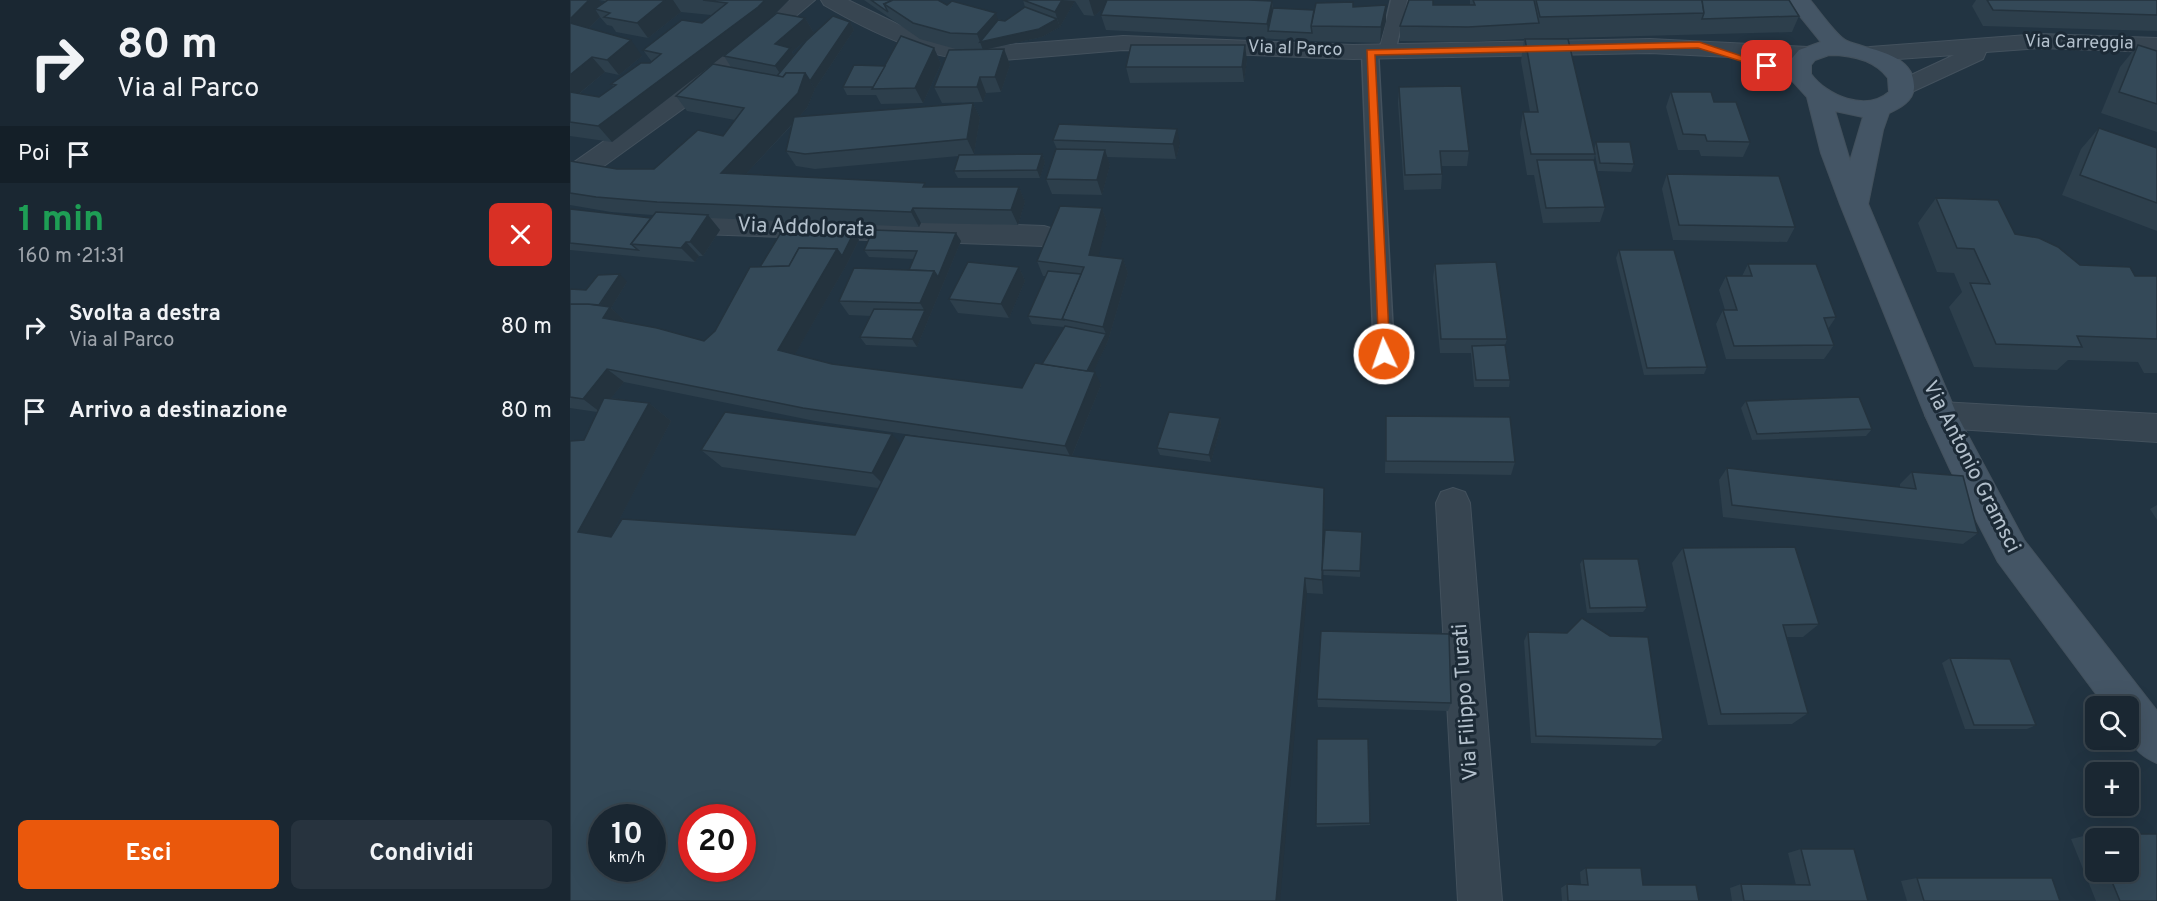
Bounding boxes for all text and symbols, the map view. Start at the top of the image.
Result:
text: 80 m [117,20,218,73]
icon: right [18,24,96,102]
street label: Via Carreggia [2024,31,2134,55]
street label: Via al Parco [1247,36,1343,62]
pin [1741,40,1792,91]
icon: arrive [1750,49,1783,82]
text: Via al Parco [117,72,259,106]
icon: arrive [62,138,95,171]
text: Poi [18,141,50,168]
text: 1 min [18,198,104,244]
button: close [489,203,552,266]
street label: Via Addolorata [737,212,875,244]
text: 160 m · 21:31 [18,244,125,270]
text: Svolta a destra [69,301,221,328]
icon: right [18,311,51,344]
text: 80 m [501,314,552,341]
position arrow [1352,322,1416,386]
text: Via al Parco [69,328,174,354]
street label: Via Antonio Gramsci [1916,376,2026,558]
icon: arrive [18,395,51,428]
text: Arrivo a destinazione [69,398,287,425]
text: 80 m [501,398,552,425]
street label: Via Filippo Turati [1447,623,1485,781]
map controls [2085,696,2139,882]
button: search [2085,696,2139,750]
button: + [2085,762,2139,816]
speed limit sign: 20 [678,804,756,882]
text: 10 [611,817,643,854]
button: Esci [18,820,279,889]
button: Condividi [291,820,552,889]
button: − [2085,828,2139,882]
text: km/h [609,849,645,868]

